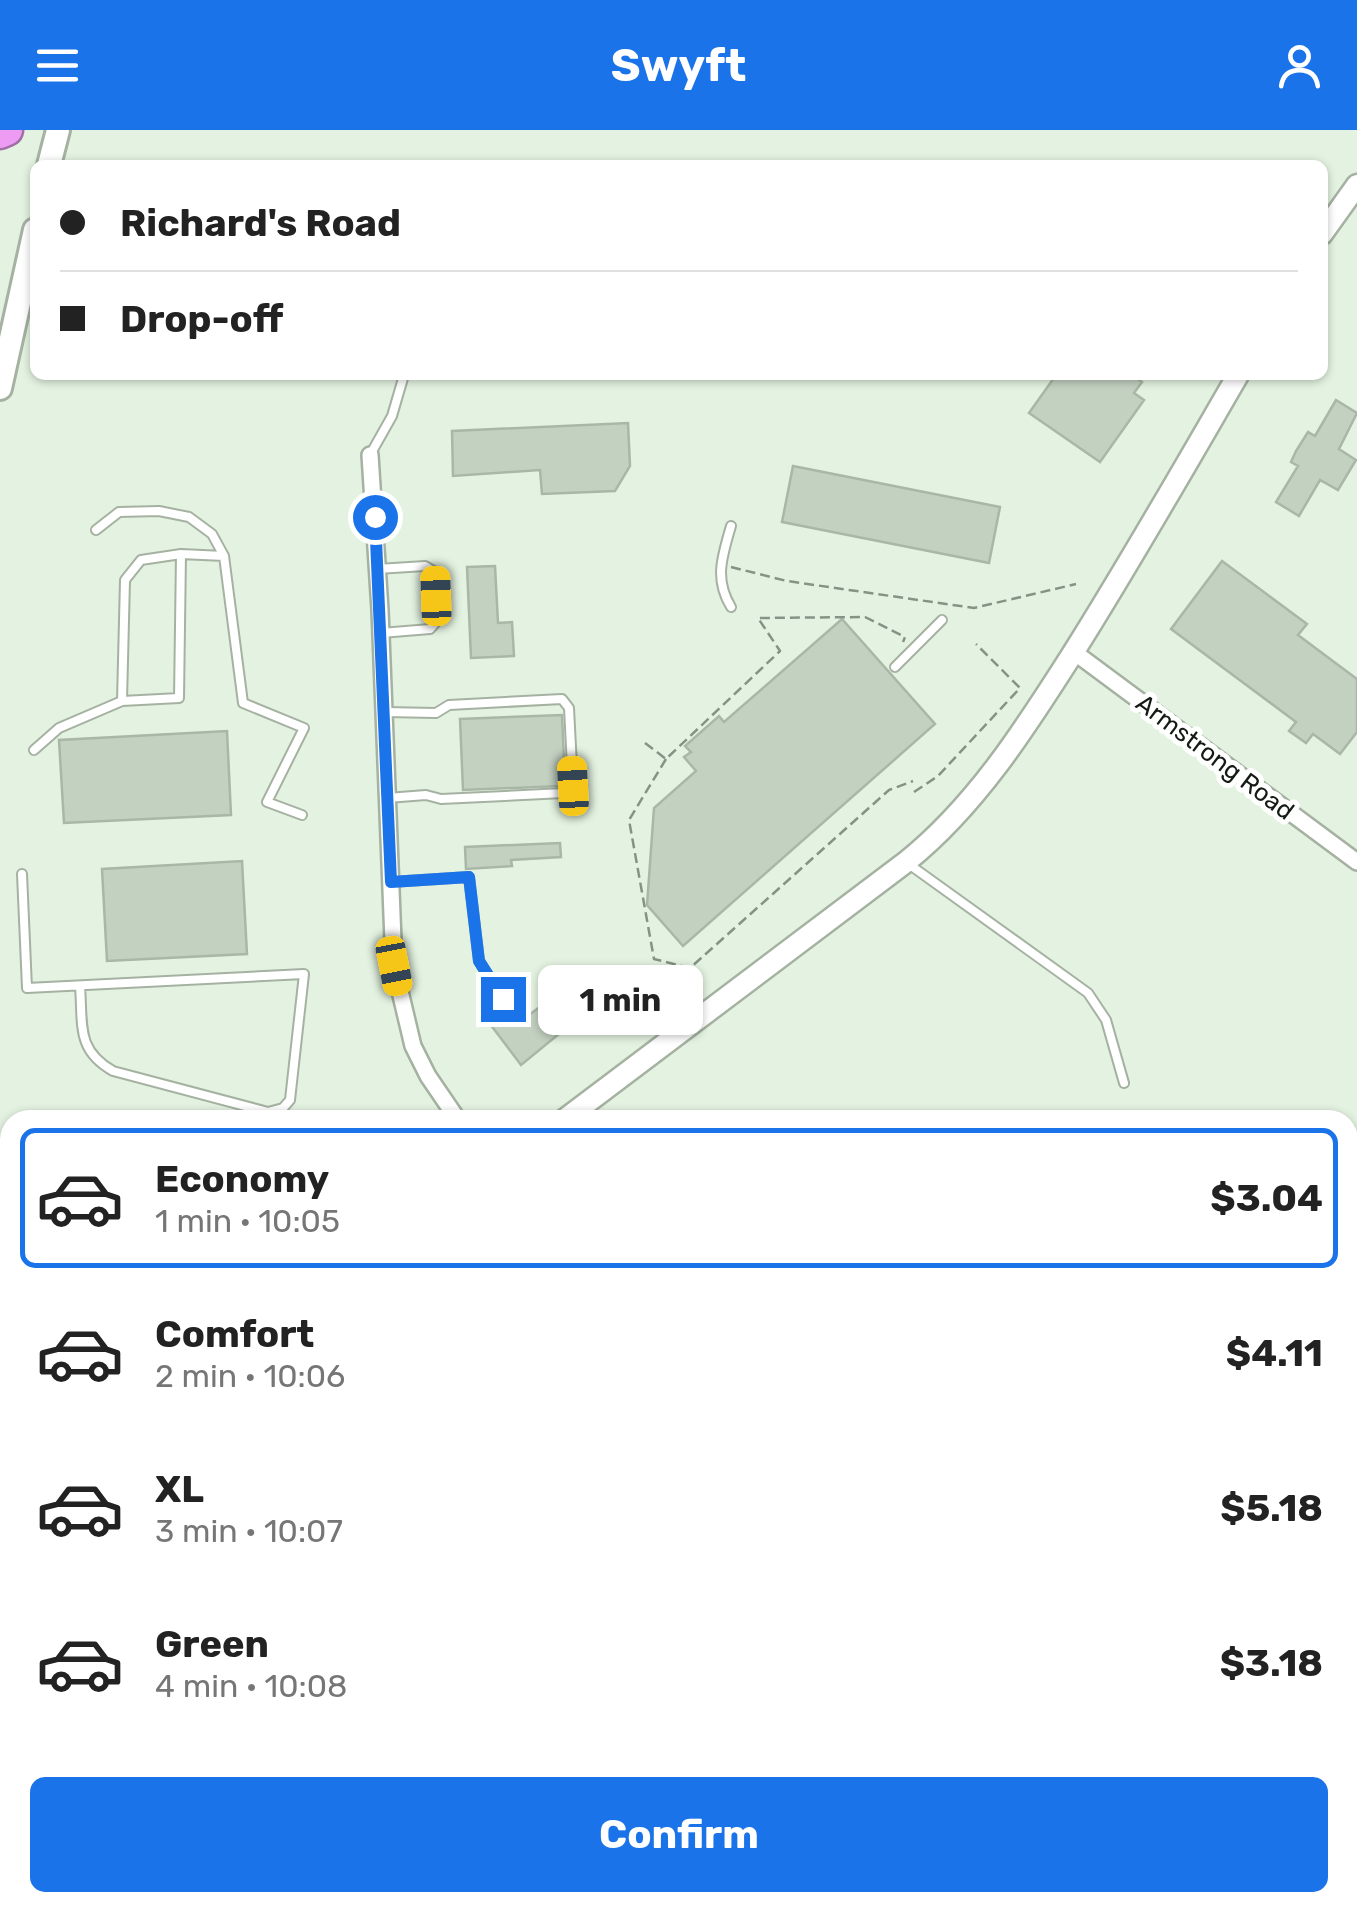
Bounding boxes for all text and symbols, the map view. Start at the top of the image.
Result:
icon: menu [30,38,85,93]
icon: person [1272,38,1327,93]
text: Swyft [611,39,746,92]
text: Richard's Road [120,200,401,246]
text: Drop-off [120,296,283,342]
route start [353,495,398,540]
car [420,565,452,627]
street label: Armstrong Road [1130,688,1300,826]
car [556,755,590,817]
car [374,934,414,998]
callout: 1 min [538,964,703,1034]
route end [481,977,526,1022]
text: 1 min [580,981,661,1019]
icon: car [35,1153,125,1243]
text: Economy [155,1156,329,1202]
text: $3.04 [1210,1175,1323,1221]
text: 1 min · 10:05 [155,1202,340,1240]
icon: car [35,1308,125,1398]
text: Comfort [155,1311,314,1357]
text: $4.11 [1226,1330,1323,1376]
text: 2 min · 10:06 [155,1357,345,1395]
icon: car [35,1463,125,1553]
text: XL [155,1466,204,1512]
text: $5.18 [1220,1485,1323,1531]
text: 3 min · 10:07 [155,1512,343,1550]
icon: car [35,1618,125,1708]
text: Green [155,1621,269,1667]
text: $3.18 [1220,1640,1323,1686]
text: 4 min · 10:08 [155,1667,347,1705]
button: Confirm [30,1777,1328,1892]

